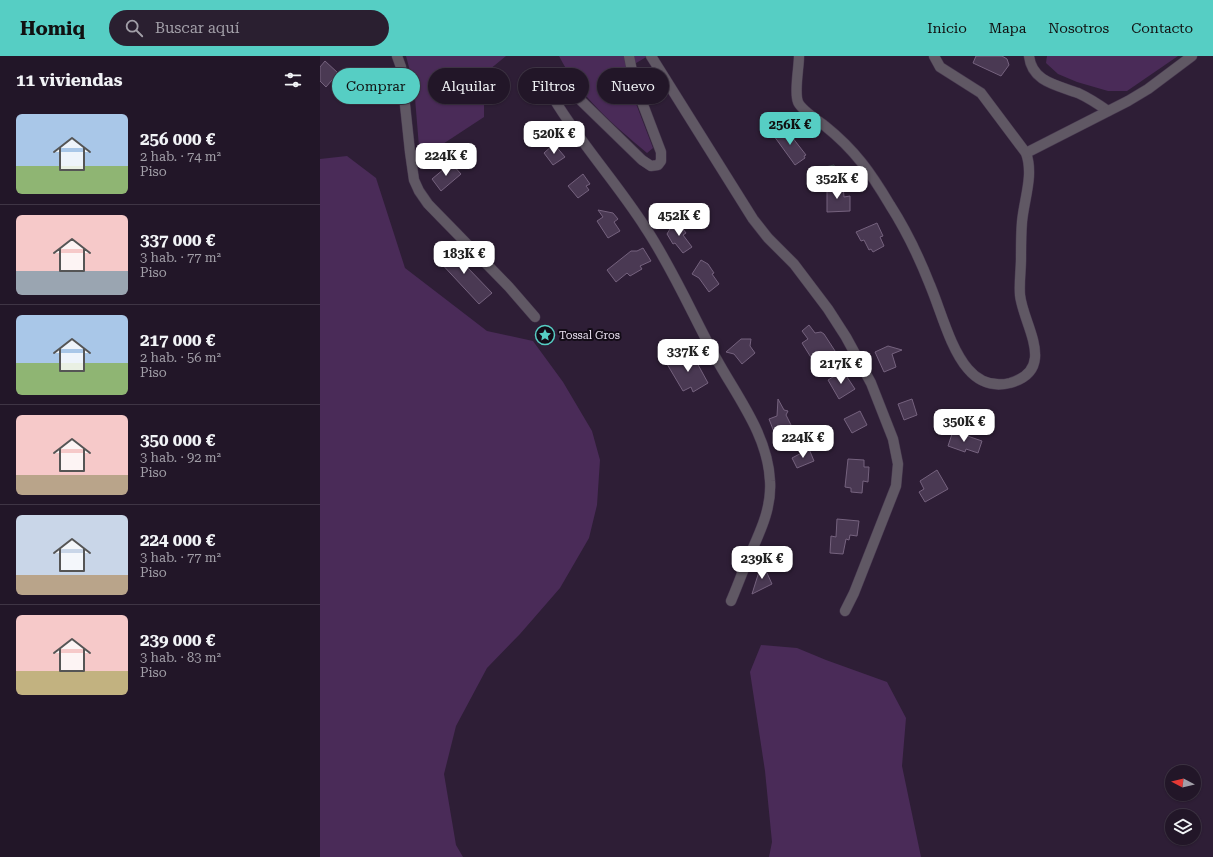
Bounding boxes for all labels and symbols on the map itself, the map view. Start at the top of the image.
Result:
pin: 256K € [757,112,823,146]
pin: 520K € [521,121,587,155]
pin: 224K € [413,143,479,177]
pin: 352K € [804,166,870,200]
pin: 452K € [646,203,712,237]
pin: 183K € [431,241,497,275]
place icon: Tossal Gros [534,324,556,346]
place label: Tossal Gros [559,329,620,342]
pin: 337K € [655,339,721,373]
pin: 217K € [808,351,874,385]
pin: 350K € [931,409,997,443]
pin: 224K € [770,425,836,459]
pin: 239K € [729,546,795,580]
north arrow [1165,765,1201,801]

